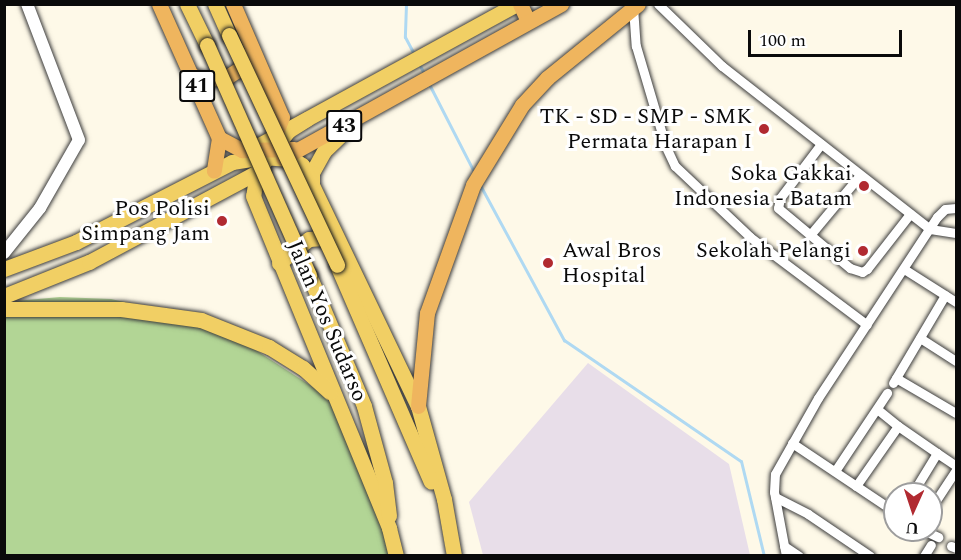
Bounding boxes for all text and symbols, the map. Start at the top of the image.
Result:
scale bar [751,18,906,56]
text: 100 m [759,27,806,54]
road number: 41 [179,68,215,104]
place label: TK - SD - SMP - SMK Permata Harapan I [539,103,752,154]
road number: 43 [326,108,362,144]
marker: TK - SD - SMP - SMK Permata Harapan I [757,122,771,136]
place label: Soka Gakkai Indonesia - Batam [674,160,852,212]
marker: Soka Gakkai Indonesia - Batam [857,179,871,193]
place label: Pos Polisi Simpang Jam [81,195,210,246]
marker: Pos Polisi Simpang Jam [215,214,229,228]
street label: Jalan Yos Sudarso [281,236,373,406]
place label: Awal Bros Hospital [562,237,661,288]
place label: Sekolah Pelangi [696,238,851,264]
marker: Sekolah Pelangi [856,244,870,258]
marker: Awal Bros Hospital [539,254,557,272]
north arrow [883,482,943,542]
text: U [905,516,920,540]

